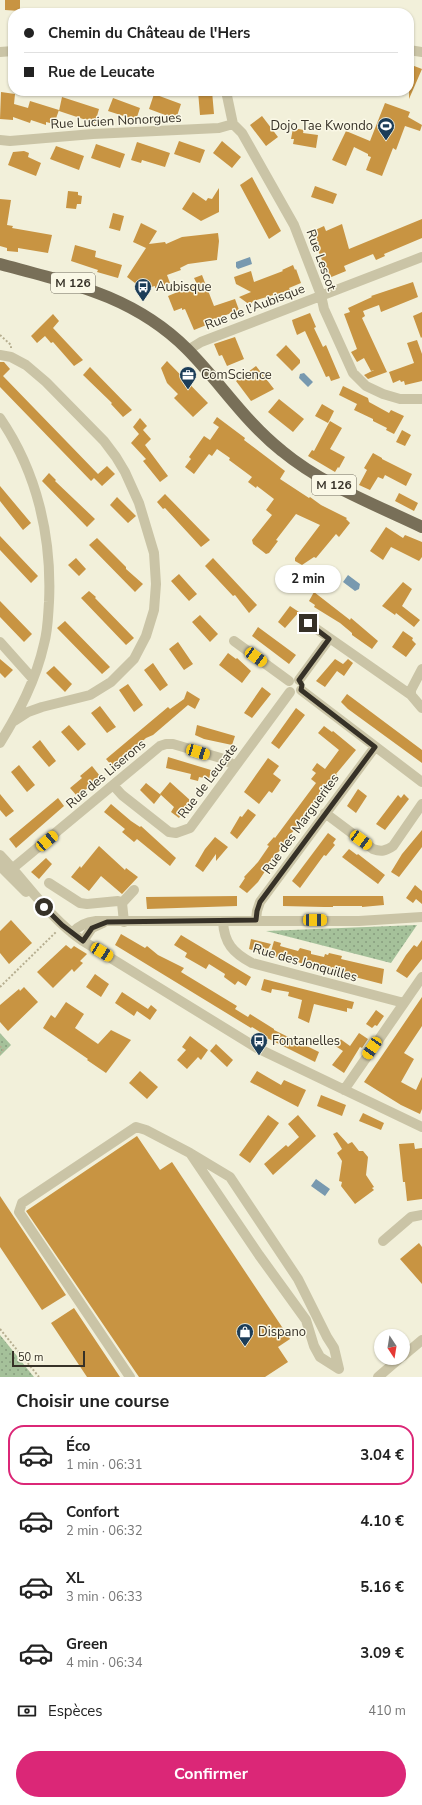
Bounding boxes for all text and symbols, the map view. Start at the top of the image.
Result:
text: Chemin du Château de l'Hers [48,23,250,43]
text: Rue de Leucate [48,62,155,82]
street label: Rue Lucien Nonorgues [50,109,182,133]
sports icon: Dojo Tae Kwondo [376,116,396,141]
place label: Dojo Tae Kwondo [270,117,373,135]
street label: Rue Lescot [302,227,341,294]
road number: M 126 [51,273,95,293]
bus stop icon: Aubisque [133,277,153,302]
place label: Aubisque [156,278,211,296]
street label: Rue de l'Aubisque [202,280,308,334]
office icon: ComScience [178,365,198,390]
place label: ComScience [201,366,272,384]
road number: M 126 [312,475,356,495]
callout: 2 min [275,565,341,593]
text: 2 min [291,570,325,588]
route end [299,614,317,632]
car [243,645,269,669]
street label: Rue des Liserons [62,735,150,813]
street label: Rue de Leucate [174,740,242,822]
car [185,743,211,761]
street label: Rue des Marguerites [258,770,344,878]
car [348,828,374,852]
car [34,829,60,853]
route start [35,898,53,916]
car [303,914,327,926]
street label: Rue des Jonquilles [251,939,359,987]
car [89,941,115,963]
bus stop icon: Fontanelles [249,1031,269,1056]
place label: Fontanelles [272,1032,340,1050]
car [360,1035,384,1061]
shop icon: Dispano [235,1322,255,1347]
place label: Dispano [258,1323,306,1341]
north arrow [374,1329,410,1365]
map controls [374,1329,410,1365]
scale bar [12,1349,85,1368]
text: 50 m [18,1350,43,1365]
text: Choisir une course [16,1389,169,1413]
text: Éco [66,1436,90,1456]
icon: car [18,1437,54,1473]
text: 3.04 € [360,1445,404,1465]
text: 1 min · 06:31 [66,1456,142,1474]
text: Confort [66,1502,119,1522]
icon: car [18,1503,54,1539]
text: 4.10 € [360,1511,404,1531]
text: 2 min · 06:32 [66,1522,142,1540]
text: XL [66,1568,85,1588]
icon: car [18,1569,54,1605]
text: 5.16 € [360,1577,404,1597]
text: 3 min · 06:33 [66,1588,142,1606]
text: Green [66,1634,108,1654]
icon: car [18,1635,54,1671]
text: 3.09 € [360,1643,404,1663]
text: 4 min · 06:34 [66,1654,142,1672]
icon: cash [16,1700,38,1722]
text: Espèces [48,1701,103,1721]
text: 410 m [368,1702,406,1720]
button: Confirmer [16,1751,406,1797]

